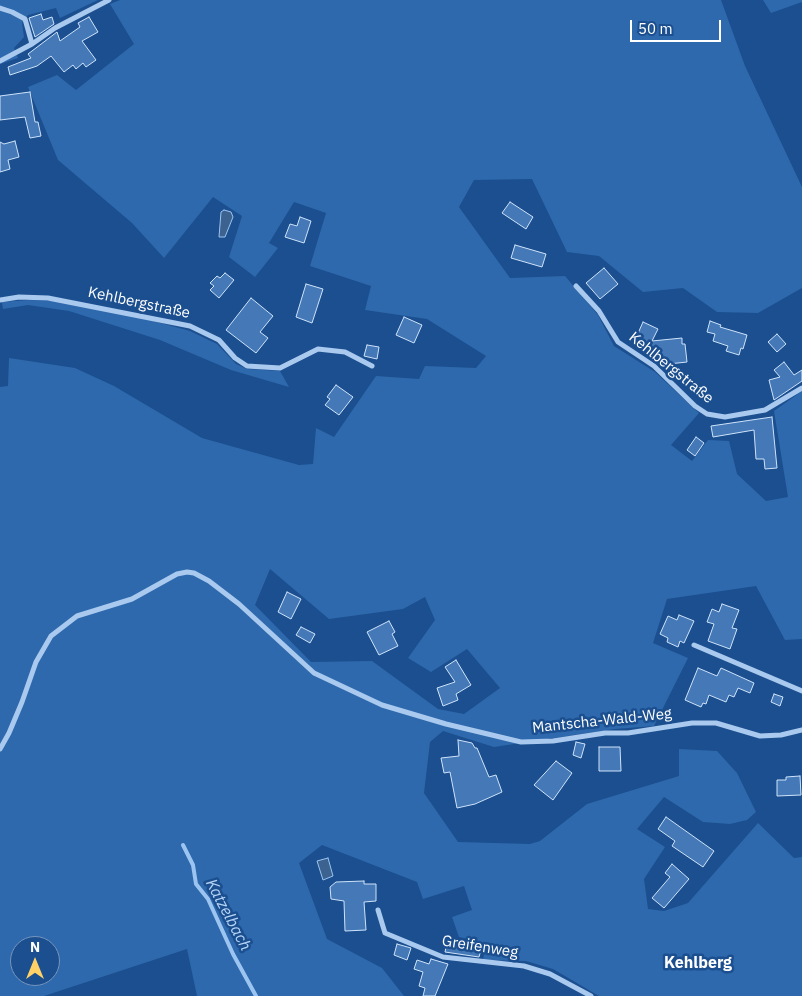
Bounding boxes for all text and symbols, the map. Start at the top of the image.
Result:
scale bar [632,10,723,42]
text: 50 m [638,19,673,38]
street label: Kehlbergstraße [86,283,192,323]
street label: Kehlbergstraße [625,328,717,408]
street label: Mantscha-Wald-Weg [531,705,673,737]
water label: Katzelbach [201,876,255,954]
street label: Greifenweg [441,932,519,962]
north arrow [10,936,60,986]
text: N [30,938,40,956]
district label: Kehlberg [664,953,732,973]

